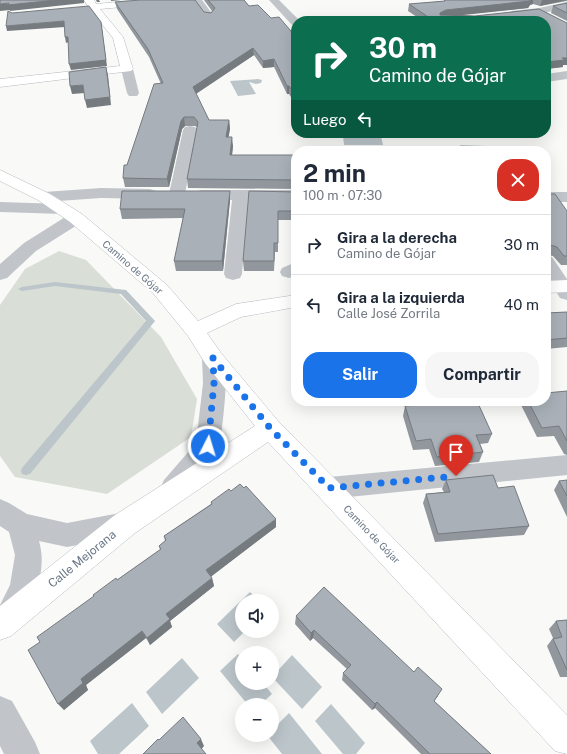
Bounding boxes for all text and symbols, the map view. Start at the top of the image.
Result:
text: 30 m [369,31,437,64]
icon: right [303,32,355,84]
text: Camino de Gójar [369,65,506,86]
icon: left [354,108,376,130]
text: Luego [303,111,346,128]
text: 2 min [303,159,366,187]
button: close [497,159,539,201]
text: 100 m · 07:30 [303,188,382,203]
text: Gira a la derecha [337,229,457,246]
icon: right [303,234,325,256]
text: 30 m [504,236,539,253]
street label: Camino de Gójar [100,237,166,297]
text: Camino de Gójar [337,246,436,261]
text: Gira a la izquierda [337,289,465,306]
icon: left [303,294,325,316]
text: 40 m [504,296,539,313]
text: Calle José Zorrila [337,306,440,321]
button: Salir [303,352,417,398]
button: Compartir [425,352,539,398]
position arrow [187,425,229,467]
pin [439,435,473,476]
icon: arrive [445,441,467,463]
street label: Camino de Gójar [341,502,403,566]
street label: Calle Mejorana [45,527,119,591]
map controls [235,594,279,742]
button: sound [235,594,279,638]
button: + [235,646,279,690]
button: − [235,698,279,742]

